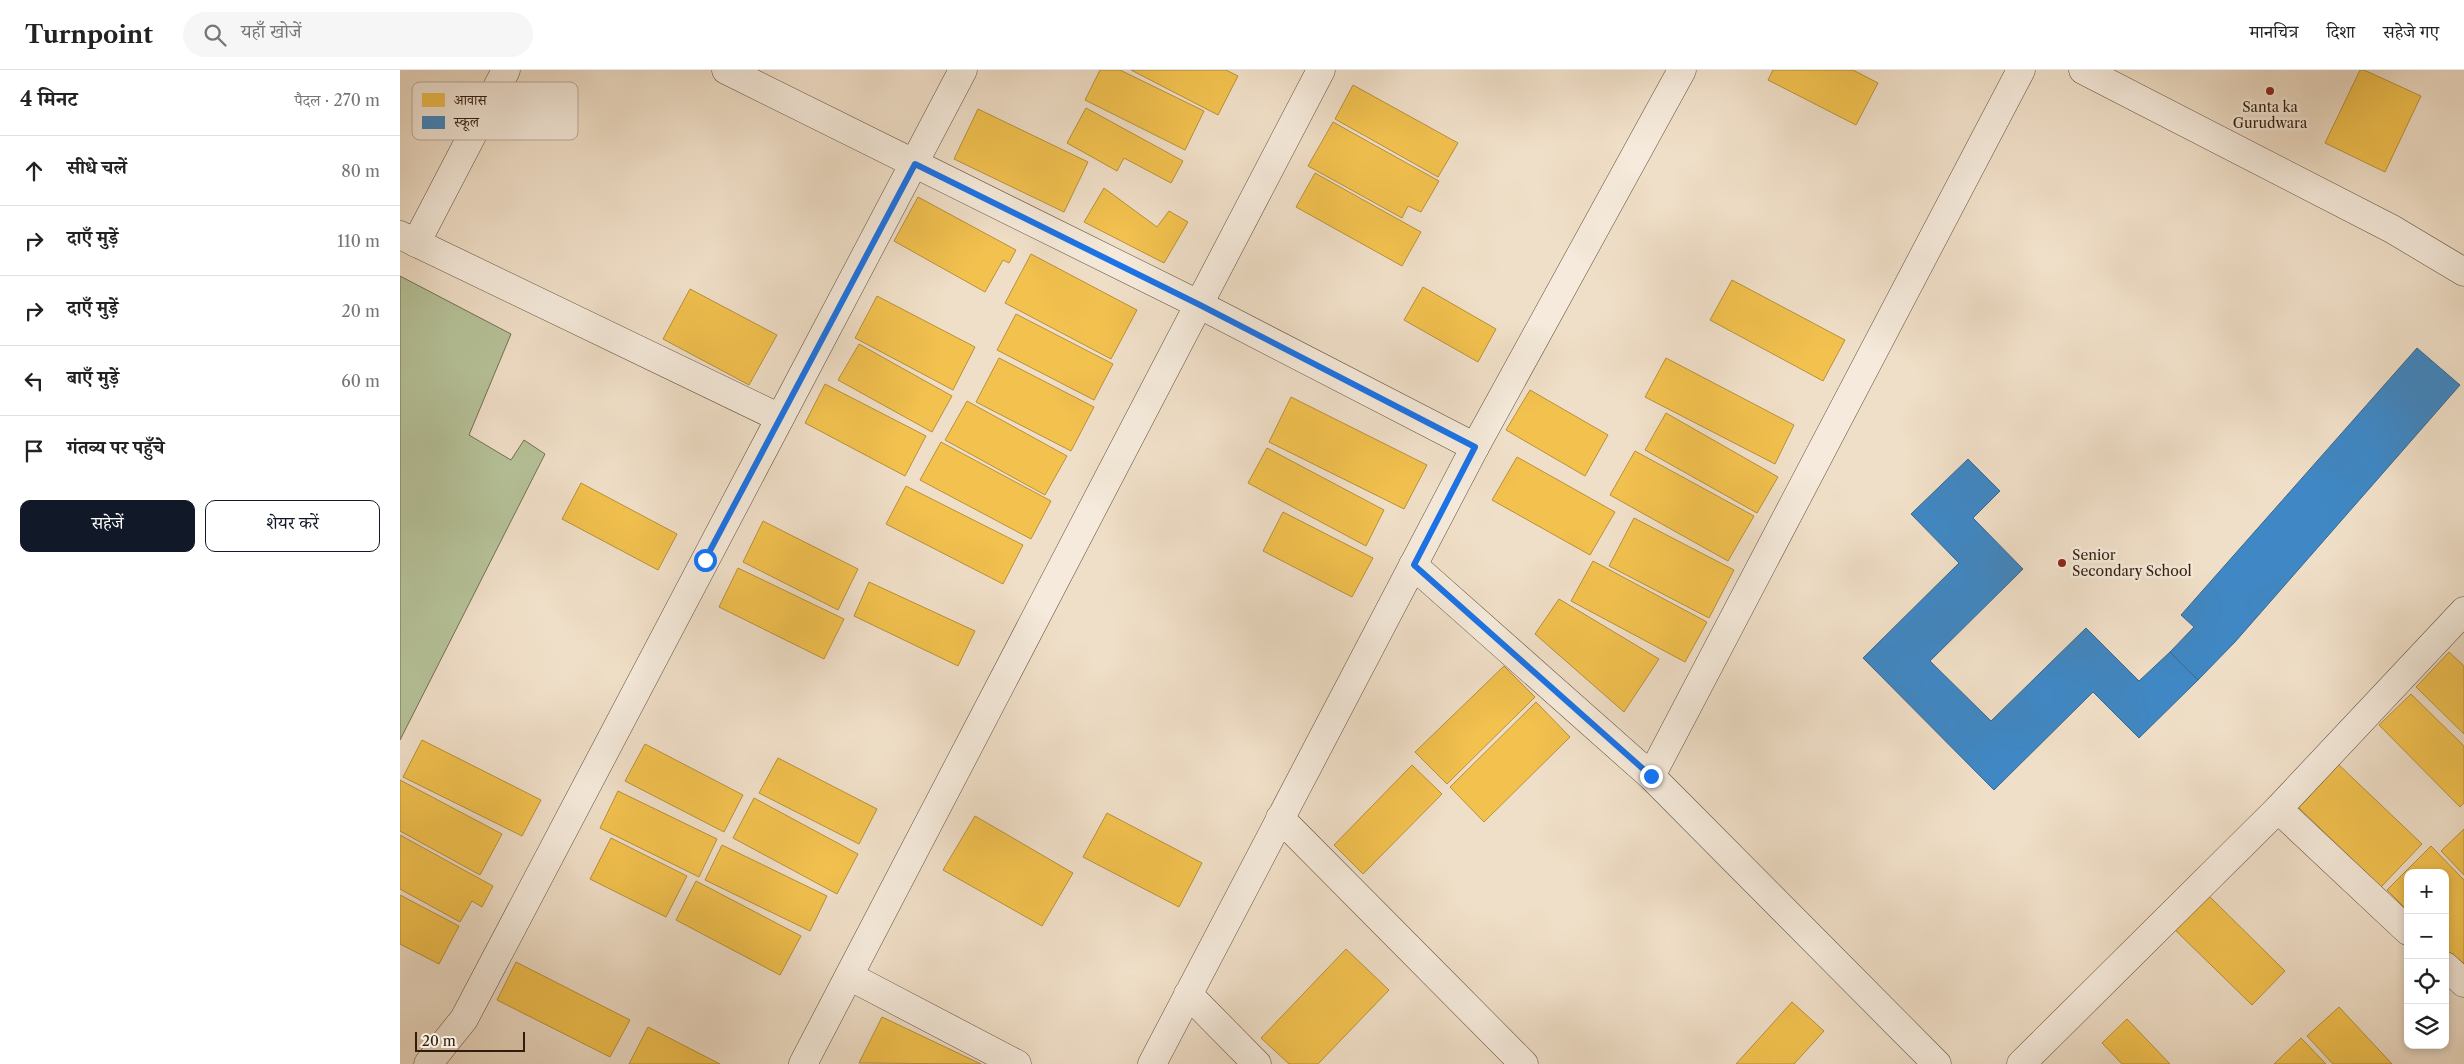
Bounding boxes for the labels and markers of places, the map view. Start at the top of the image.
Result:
marker: Santa ka Gurudwara [2264,85,2276,97]
place label: Santa ka Gurudwara [2233,98,2308,132]
place label: Senior Secondary School [2072,546,2192,580]
marker: Senior Secondary School [2056,557,2068,569]

